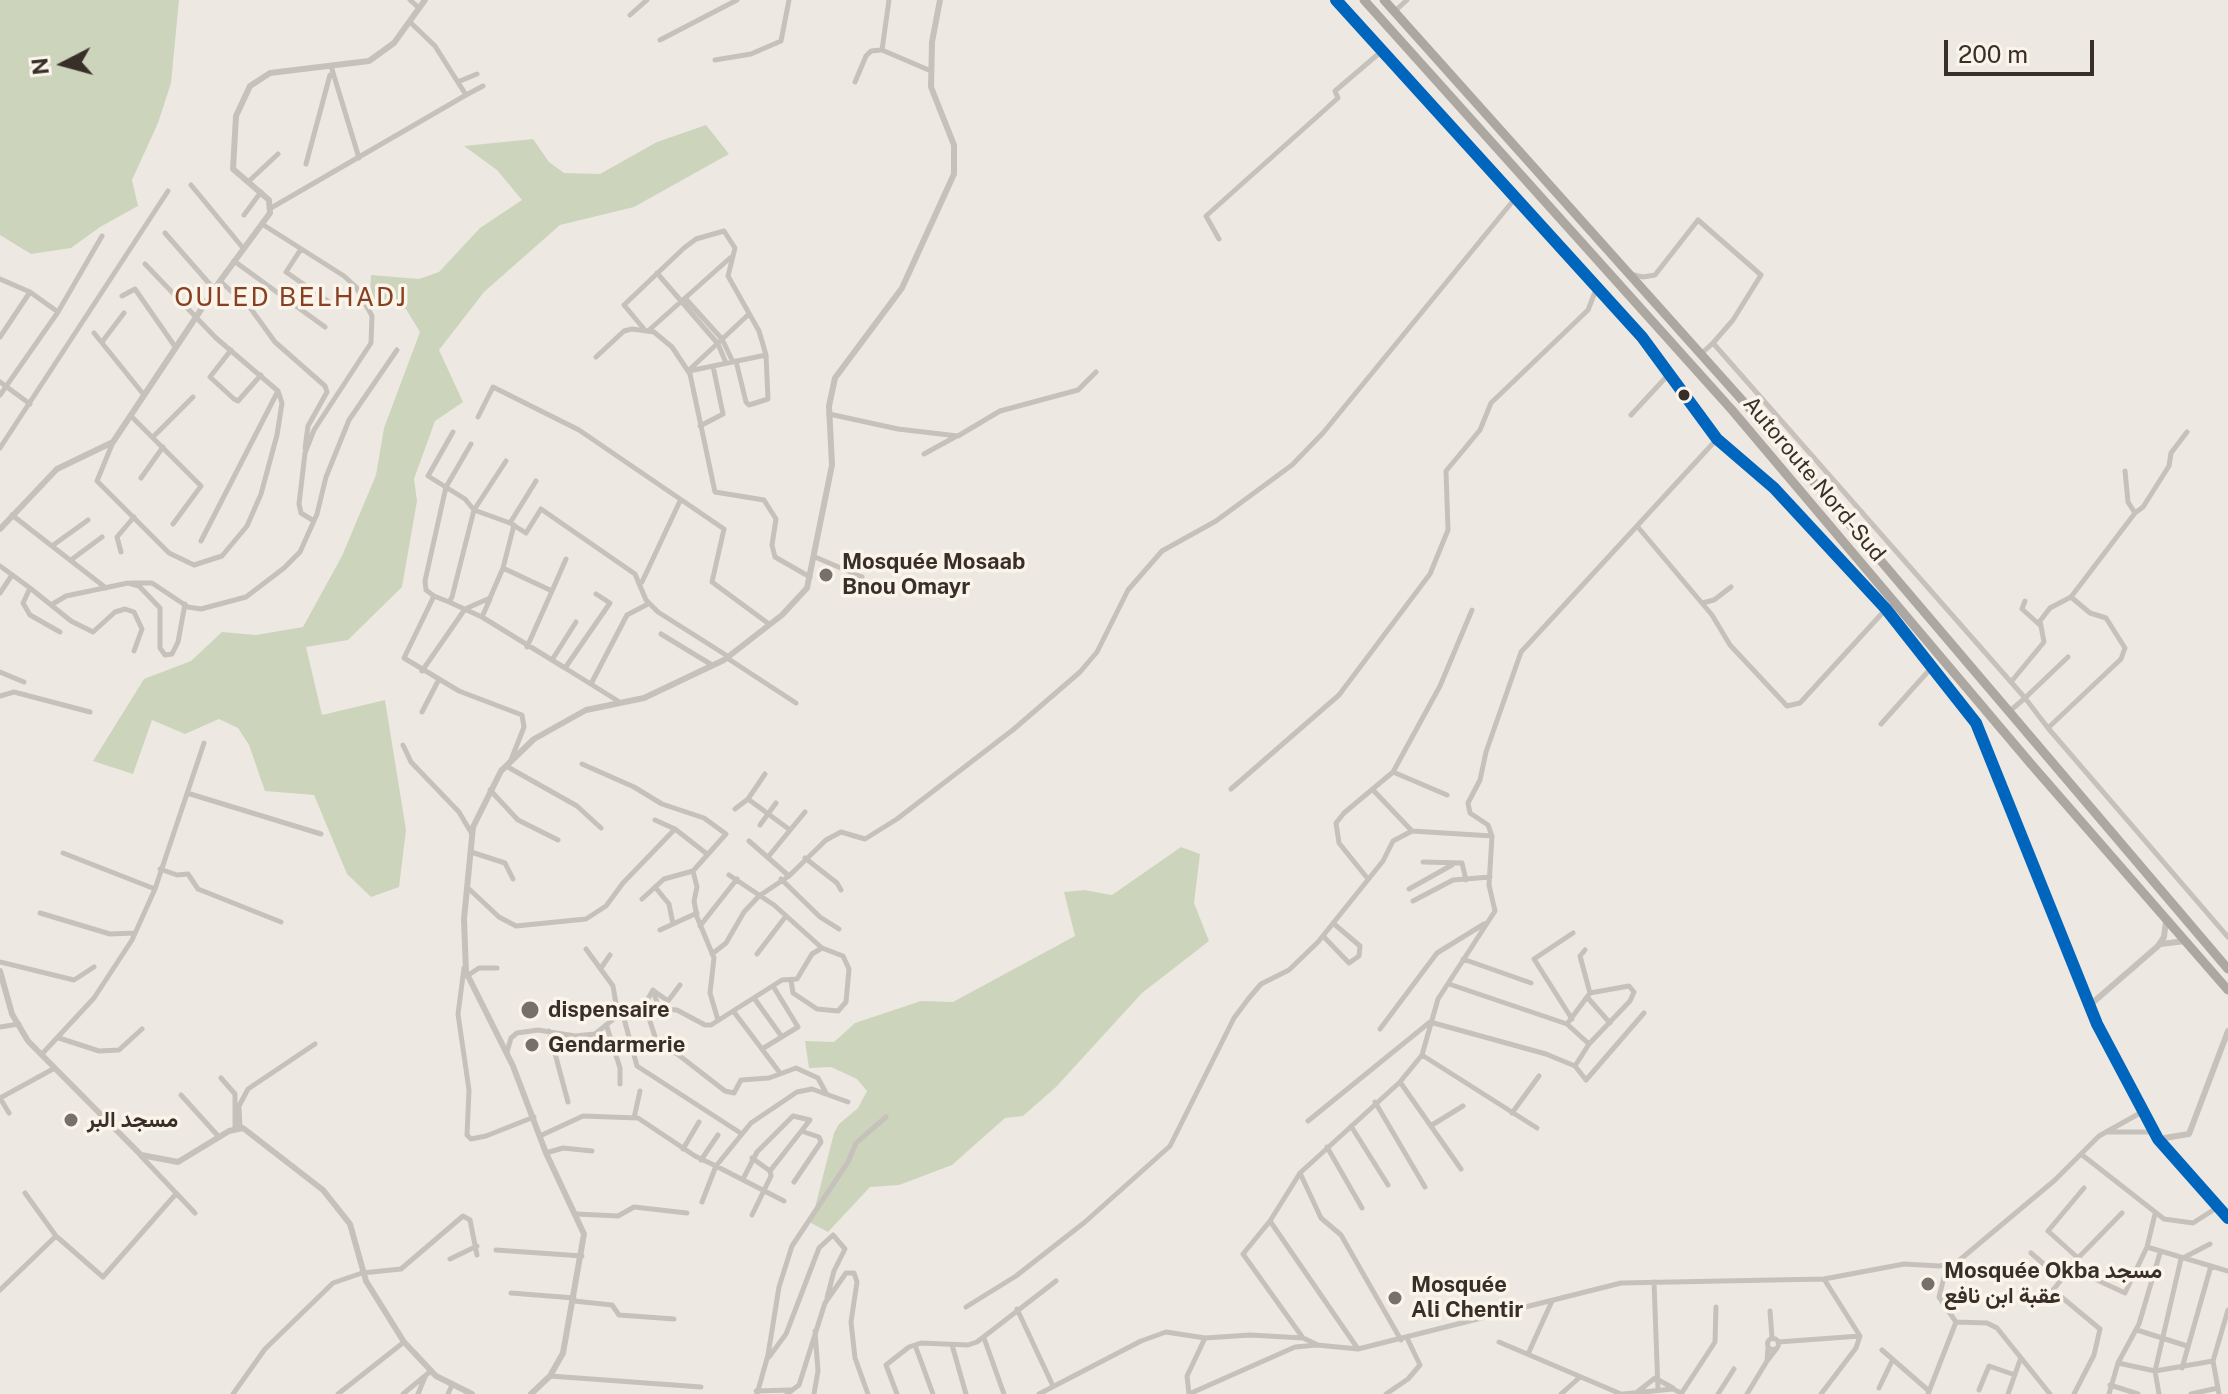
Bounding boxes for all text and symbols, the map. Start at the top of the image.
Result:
north arrow [24,24,104,104]
scale bar [1948,24,2098,74]
text: 200 m [1958,40,2028,68]
text: N [26,57,54,76]
district label: OULED BELHADJ [174,282,408,314]
unlabelled marker [1676,387,1692,403]
street label: Autoroute Nord-Sud [1737,391,1891,567]
place label: Mosquée Mosaab Bnou Omayr [842,549,1025,600]
marker: Mosquée Mosaab Bnou Omayr [817,566,835,584]
place label: dispensaire [548,997,670,1023]
marker: dispensaire [519,999,541,1021]
place label: Gendarmerie [548,1032,685,1058]
marker: Gendarmerie [523,1036,541,1054]
place label: مسجد البر [87,1107,178,1133]
marker: مسجد البر [62,1111,80,1129]
place label: Mosquée Okba مسجد عقبة ابن نافع [1944,1258,2162,1310]
place label: Mosquée Ali Chentir [1411,1272,1523,1324]
marker: Mosquée Okba مسجد عقبة ابن نافع [1919,1275,1937,1293]
marker: Mosquée Ali Chentir [1386,1289,1404,1307]

